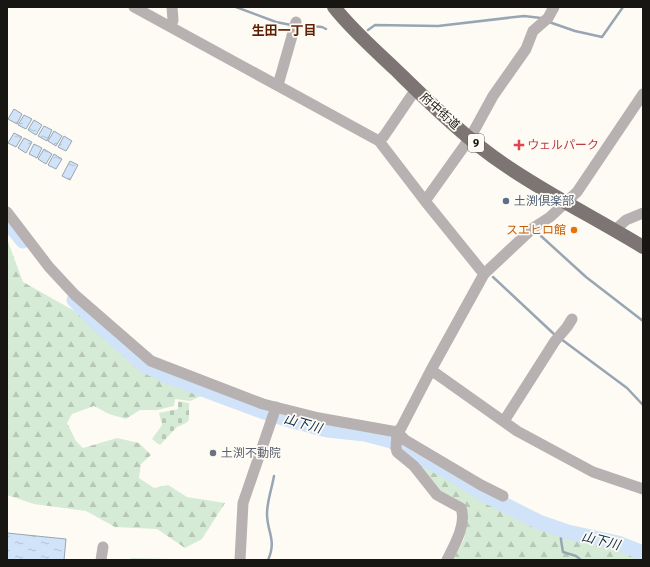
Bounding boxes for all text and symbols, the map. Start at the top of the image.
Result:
district label: 生田一丁目 [251,23,317,38]
street label: 府中街道 [417,90,463,132]
road number: 9 [468,134,484,152]
place label: ウェルパーク [527,138,599,152]
marker: ウェルパーク [514,140,524,150]
place label: 土渕倶楽部 [514,194,574,208]
marker: 土渕倶楽部 [501,196,511,206]
place label: スエヒロ館 [506,223,566,237]
marker: スエヒロ館 [569,225,579,235]
water label: 山下川 [282,411,326,437]
place label: 土渕不動院 [221,446,281,460]
marker: 土渕不動院 [208,448,218,458]
water label: 山下川 [580,528,624,553]

